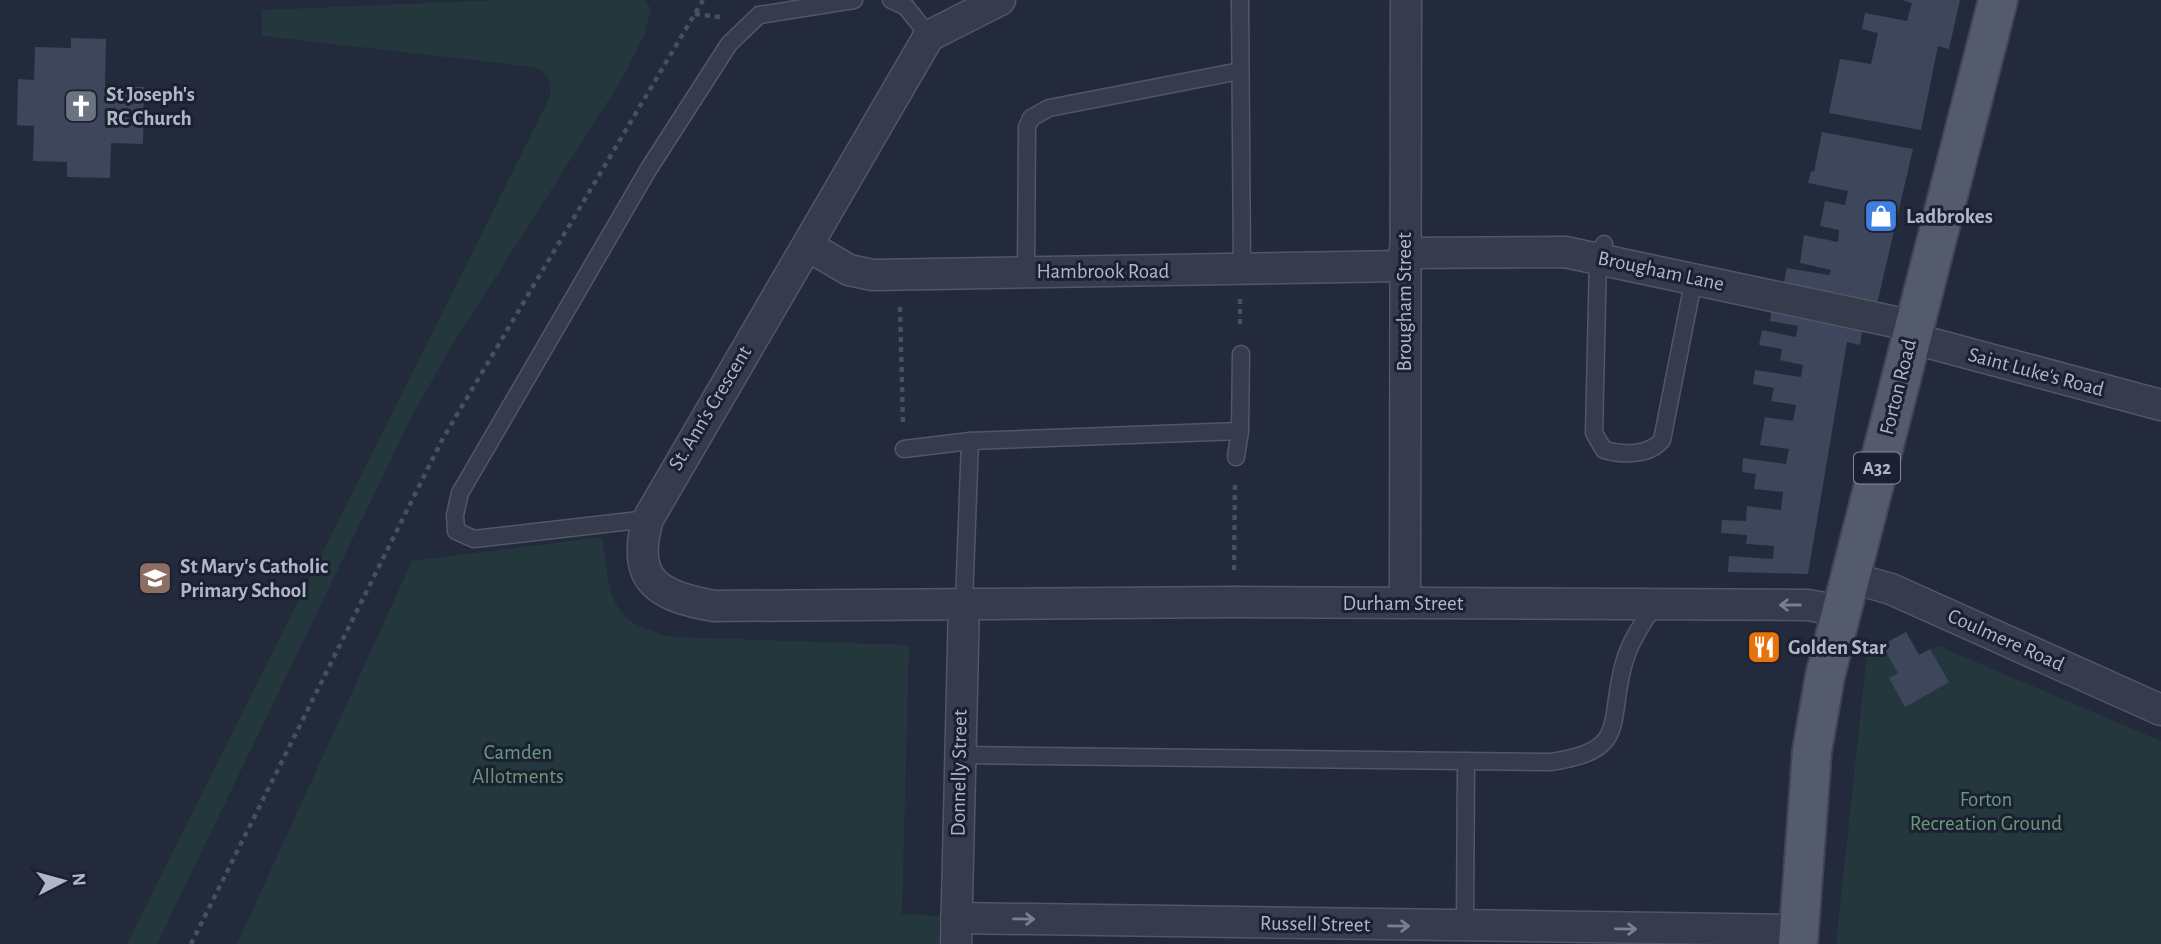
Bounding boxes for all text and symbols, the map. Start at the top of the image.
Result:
place label: St Joseph's RC Church [106,84,195,129]
church icon: St Joseph's RC Church [62,87,100,125]
shop icon: Ladbrokes [1862,197,1900,235]
place label: Ladbrokes [1906,206,1993,227]
street label: Brougham Street [1394,232,1415,372]
street label: Brougham Lane [1596,247,1726,295]
street label: Hambrook Road [1036,261,1170,282]
street label: Forton Road [1876,337,1920,437]
street label: St. Ann's Crescent [665,342,755,474]
street label: Saint Luke's Road [1966,344,2106,400]
road number: A32 [1854,453,1900,484]
place label: St Mary's Catholic Primary School [180,556,328,601]
school or university icon: St Mary's Catholic Primary School [136,559,174,597]
street label: Durham Street [1343,593,1464,614]
one-way arrow [1778,598,1801,612]
street label: Coulmere Road [1945,605,2067,675]
restaurant icon: Golden Star [1745,628,1783,666]
place label: Golden Star [1788,637,1887,658]
street label: Donnelly Street [947,709,971,837]
park label: Camden Allotments [472,742,564,787]
park label: Forton Recreation Ground [1910,789,2062,834]
north arrow [28,846,98,916]
text: N [68,872,89,887]
one-way arrow [1013,912,1036,926]
street label: Russell Street [1260,913,1371,935]
one-way arrow [1387,919,1410,933]
one-way arrow [1614,922,1637,936]

